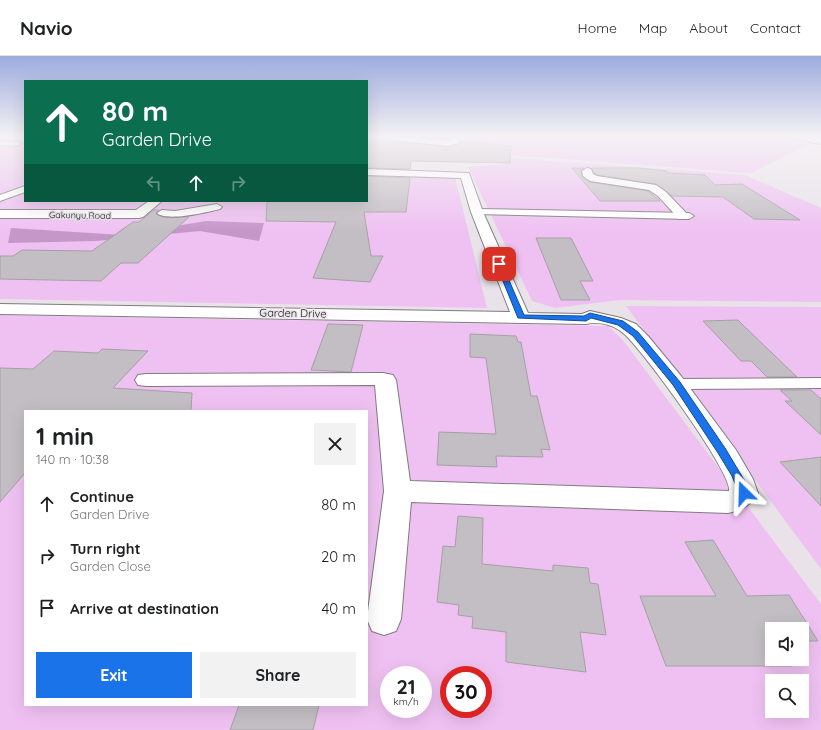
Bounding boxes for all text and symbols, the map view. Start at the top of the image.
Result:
text: Navio [20,16,73,40]
text: Home [578,19,617,37]
text: Map [639,19,667,37]
text: About [689,19,728,37]
text: Contact [750,19,801,37]
text: 80 m [102,93,168,128]
icon: ahead [36,96,88,148]
text: Garden Drive [102,128,212,151]
icon: left [143,172,165,194]
icon: ahead [185,172,207,194]
icon: right [227,172,249,194]
street label: Gakunyu Road [49,209,111,221]
pin [482,247,516,281]
icon: arrive [488,253,510,275]
street label: Garden Drive [259,305,327,321]
text: 1 min [36,421,94,451]
button: close [314,423,356,465]
text: 140 m · 10:38 [36,451,109,467]
position arrow [723,472,765,514]
text: Continue [70,487,134,506]
icon: ahead [36,493,58,515]
text: 80 m [321,495,356,514]
text: Garden Drive [70,506,149,522]
text: Turn right [70,539,141,558]
icon: right [36,545,58,567]
text: 20 m [321,547,356,566]
text: Garden Close [70,558,151,574]
icon: arrive [36,597,58,619]
text: Arrive at destination [70,599,219,618]
text: 40 m [321,599,356,618]
map controls [765,622,809,718]
button: sound [765,622,809,666]
button: Exit [36,652,192,698]
button: Share [200,652,356,698]
speed limit sign: 30 [440,666,492,718]
text: 21 [396,674,416,699]
button: search [765,674,809,718]
text: km/h [393,695,419,708]

